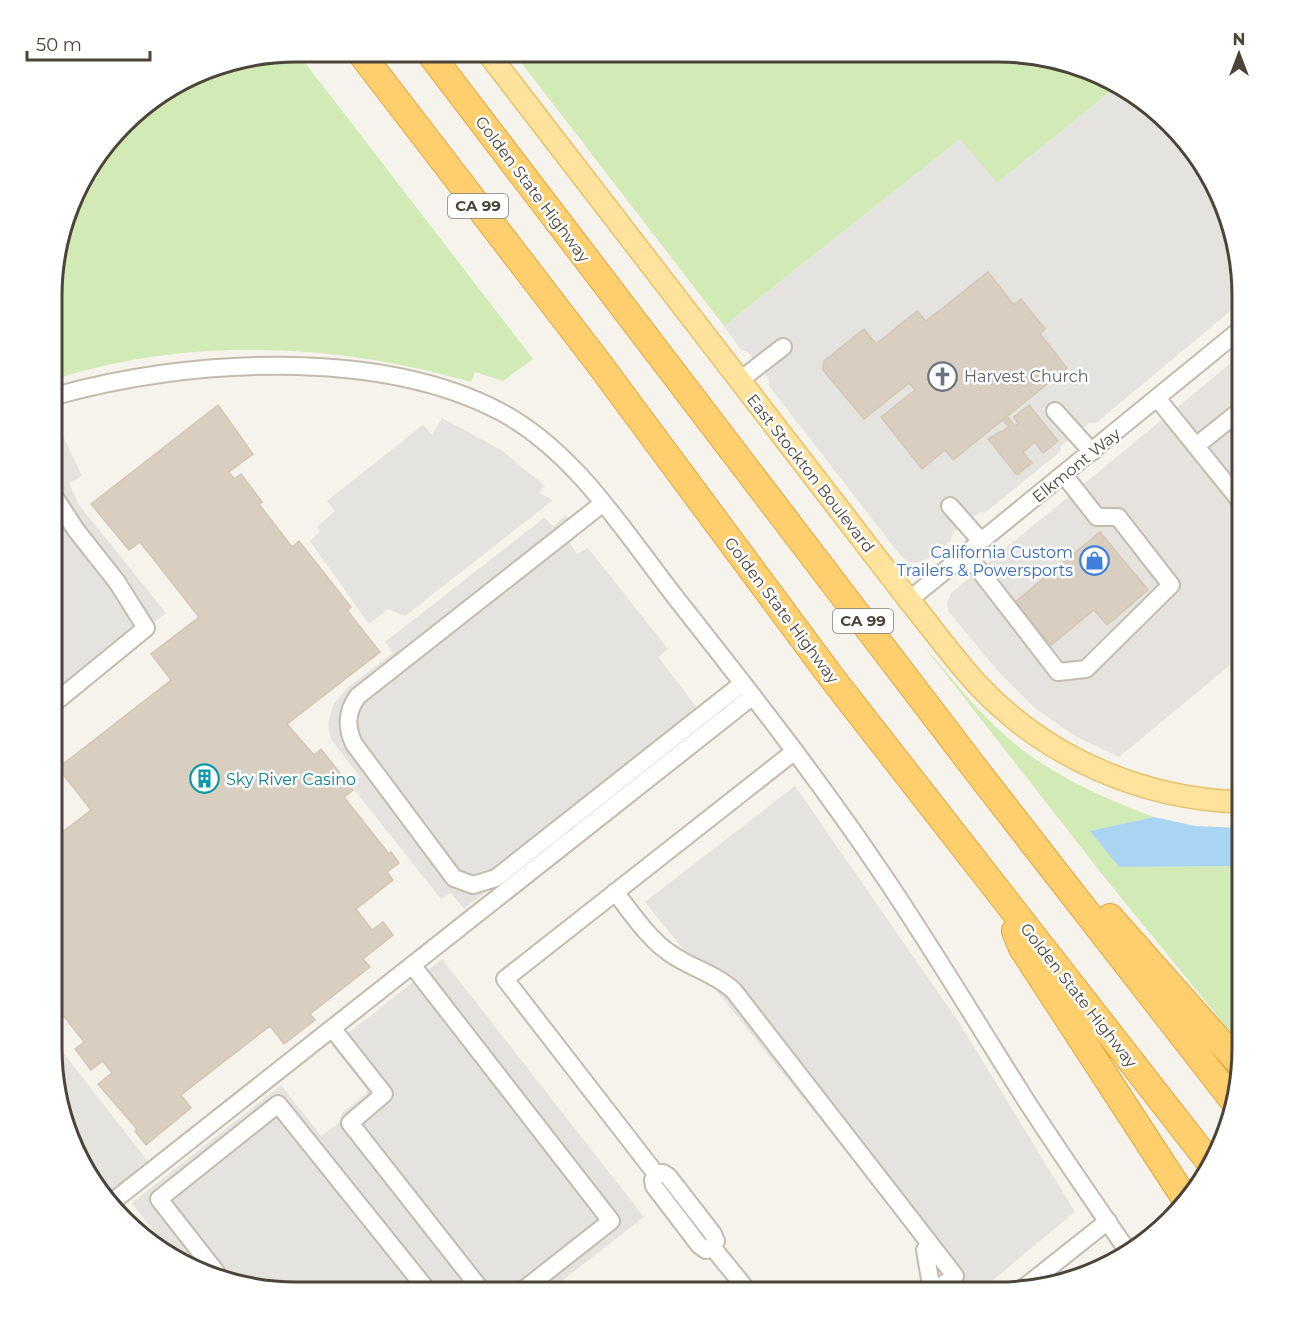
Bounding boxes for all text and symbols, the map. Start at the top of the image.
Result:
scale bar [27,24,150,62]
north arrow [1209,24,1269,84]
text: N [1233,30,1245,49]
text: 50 m [36,34,82,56]
street label: Golden State Highway [471,112,594,266]
road number: CA 99 [448,194,508,218]
church icon: Harvest Church [927,360,959,392]
place label: Harvest Church [964,367,1089,386]
street label: East Stockton Boulevard [743,390,878,556]
street label: Elkmont Way [1028,424,1124,507]
street label: Golden State Highway [720,533,843,687]
place label: California Custom Trailers & Powersports [897,543,1073,580]
shop icon: California Custom Trailers & Powersports [1078,545,1110,577]
road number: CA 99 [833,609,893,633]
building icon: Sky River Casino [189,763,221,795]
place label: Sky River Casino [226,770,356,789]
street label: Golden State Highway [1016,919,1141,1072]

